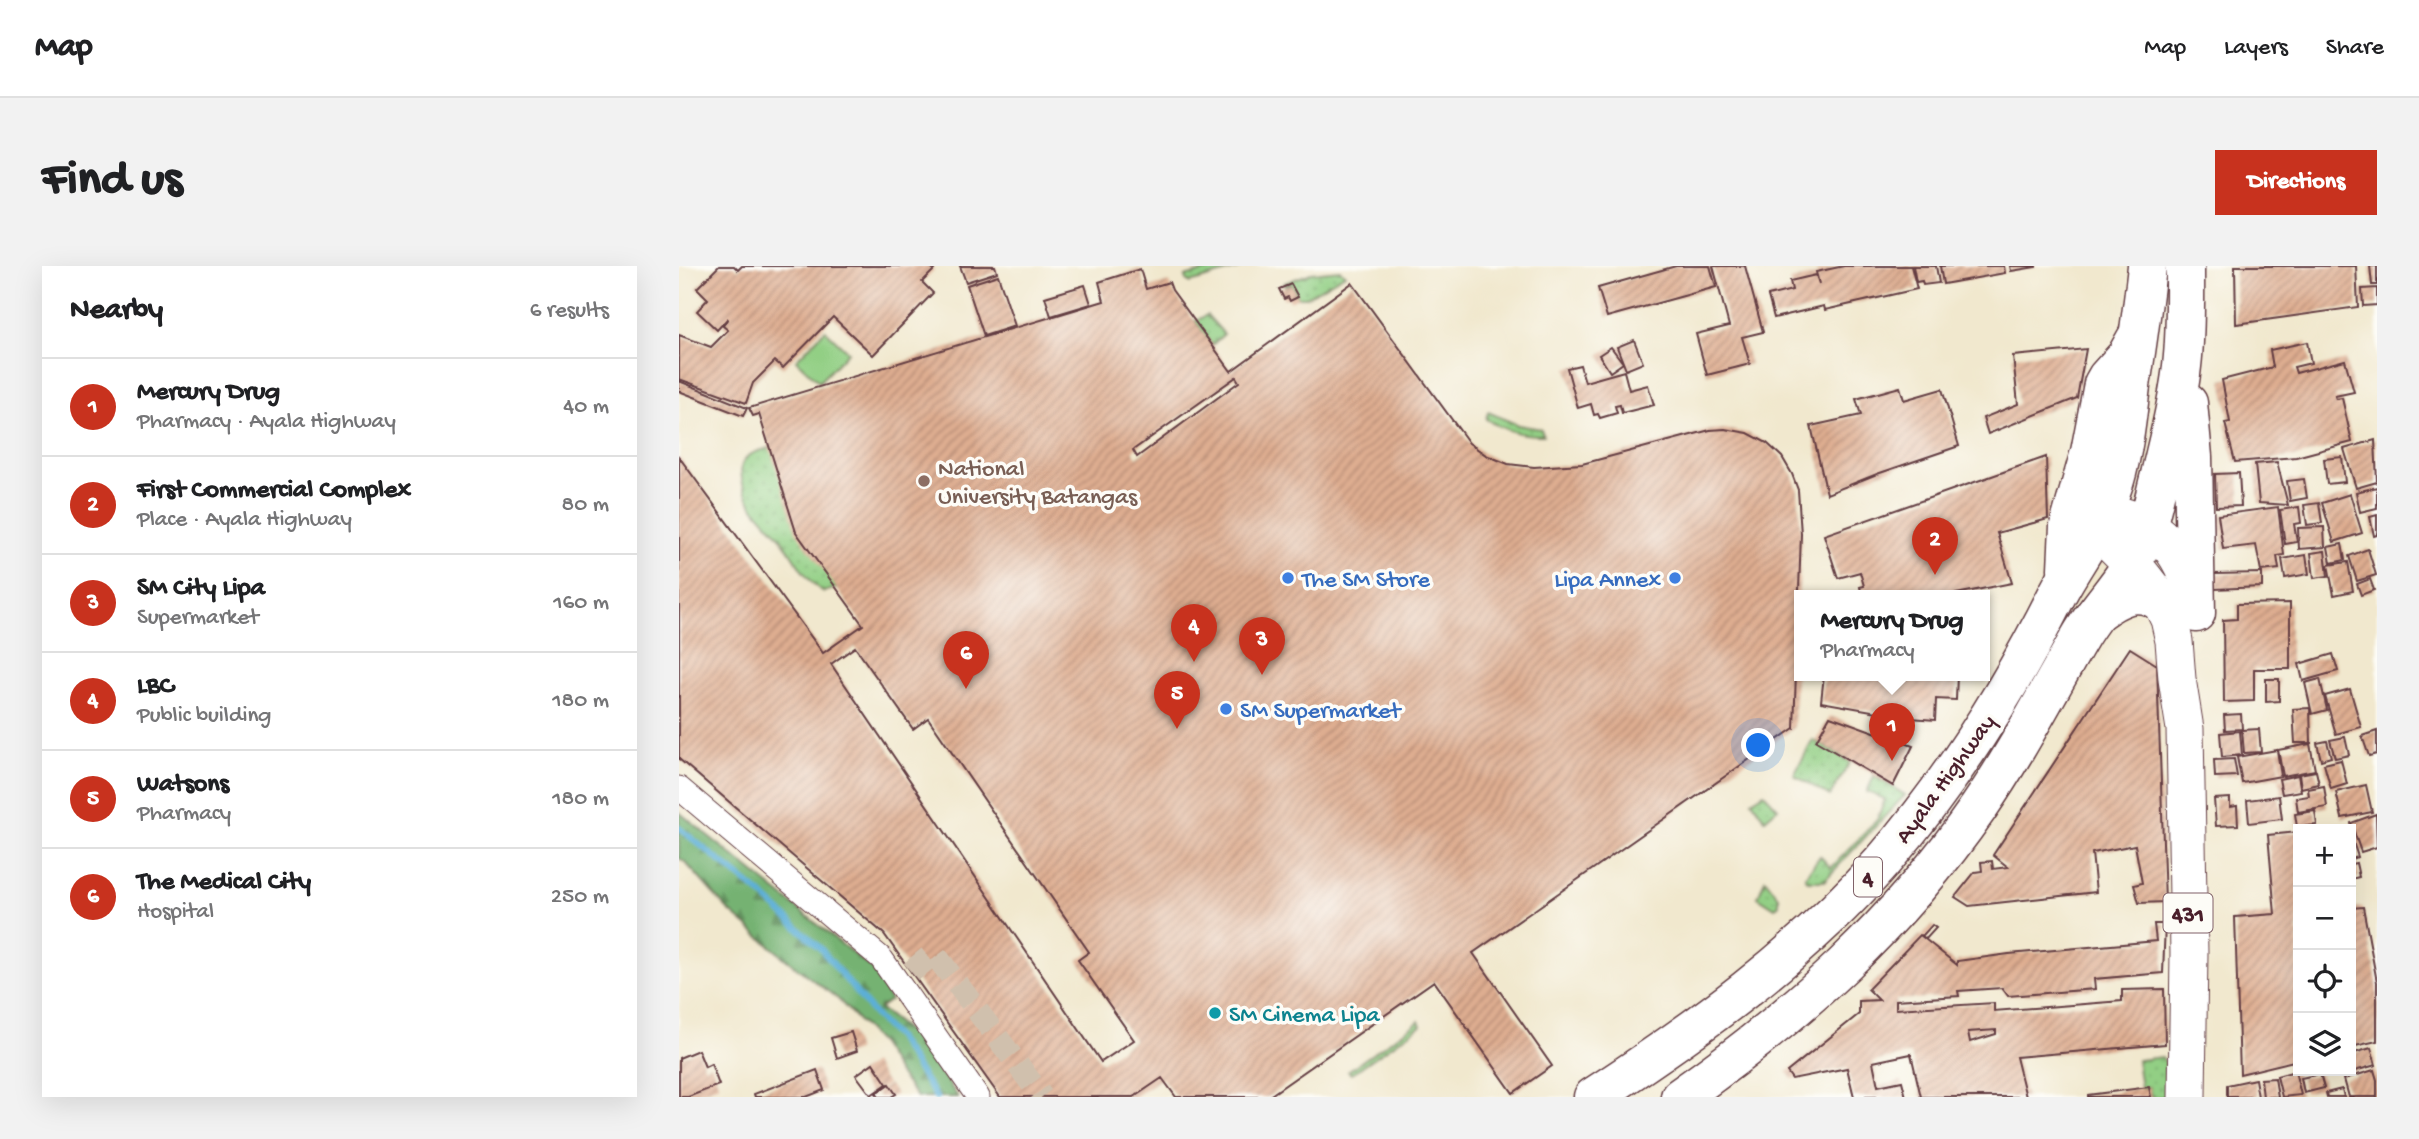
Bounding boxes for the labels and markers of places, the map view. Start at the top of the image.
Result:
place label: National University Batangas [938,456,1138,513]
marker: National University Batangas [916,473,932,489]
pin: 2 [1912,517,1958,575]
place label: The SM Store [1300,567,1431,596]
place label: Lipa Annex [1554,567,1661,596]
marker: The SM Store [1280,570,1296,586]
marker: Lipa Annex [1667,570,1683,586]
pin: 4 [1171,604,1217,662]
pin: 3 [1239,617,1285,675]
pin: 6 [943,631,989,689]
pin: 5 [1154,671,1200,729]
place label: SM Supermarket [1240,698,1403,727]
marker: SM Supermarket [1218,701,1234,717]
pin: 1 [1869,703,1915,761]
place label: SM Cinema Lipa [1229,1002,1380,1031]
marker: SM Cinema Lipa [1207,1005,1223,1021]

